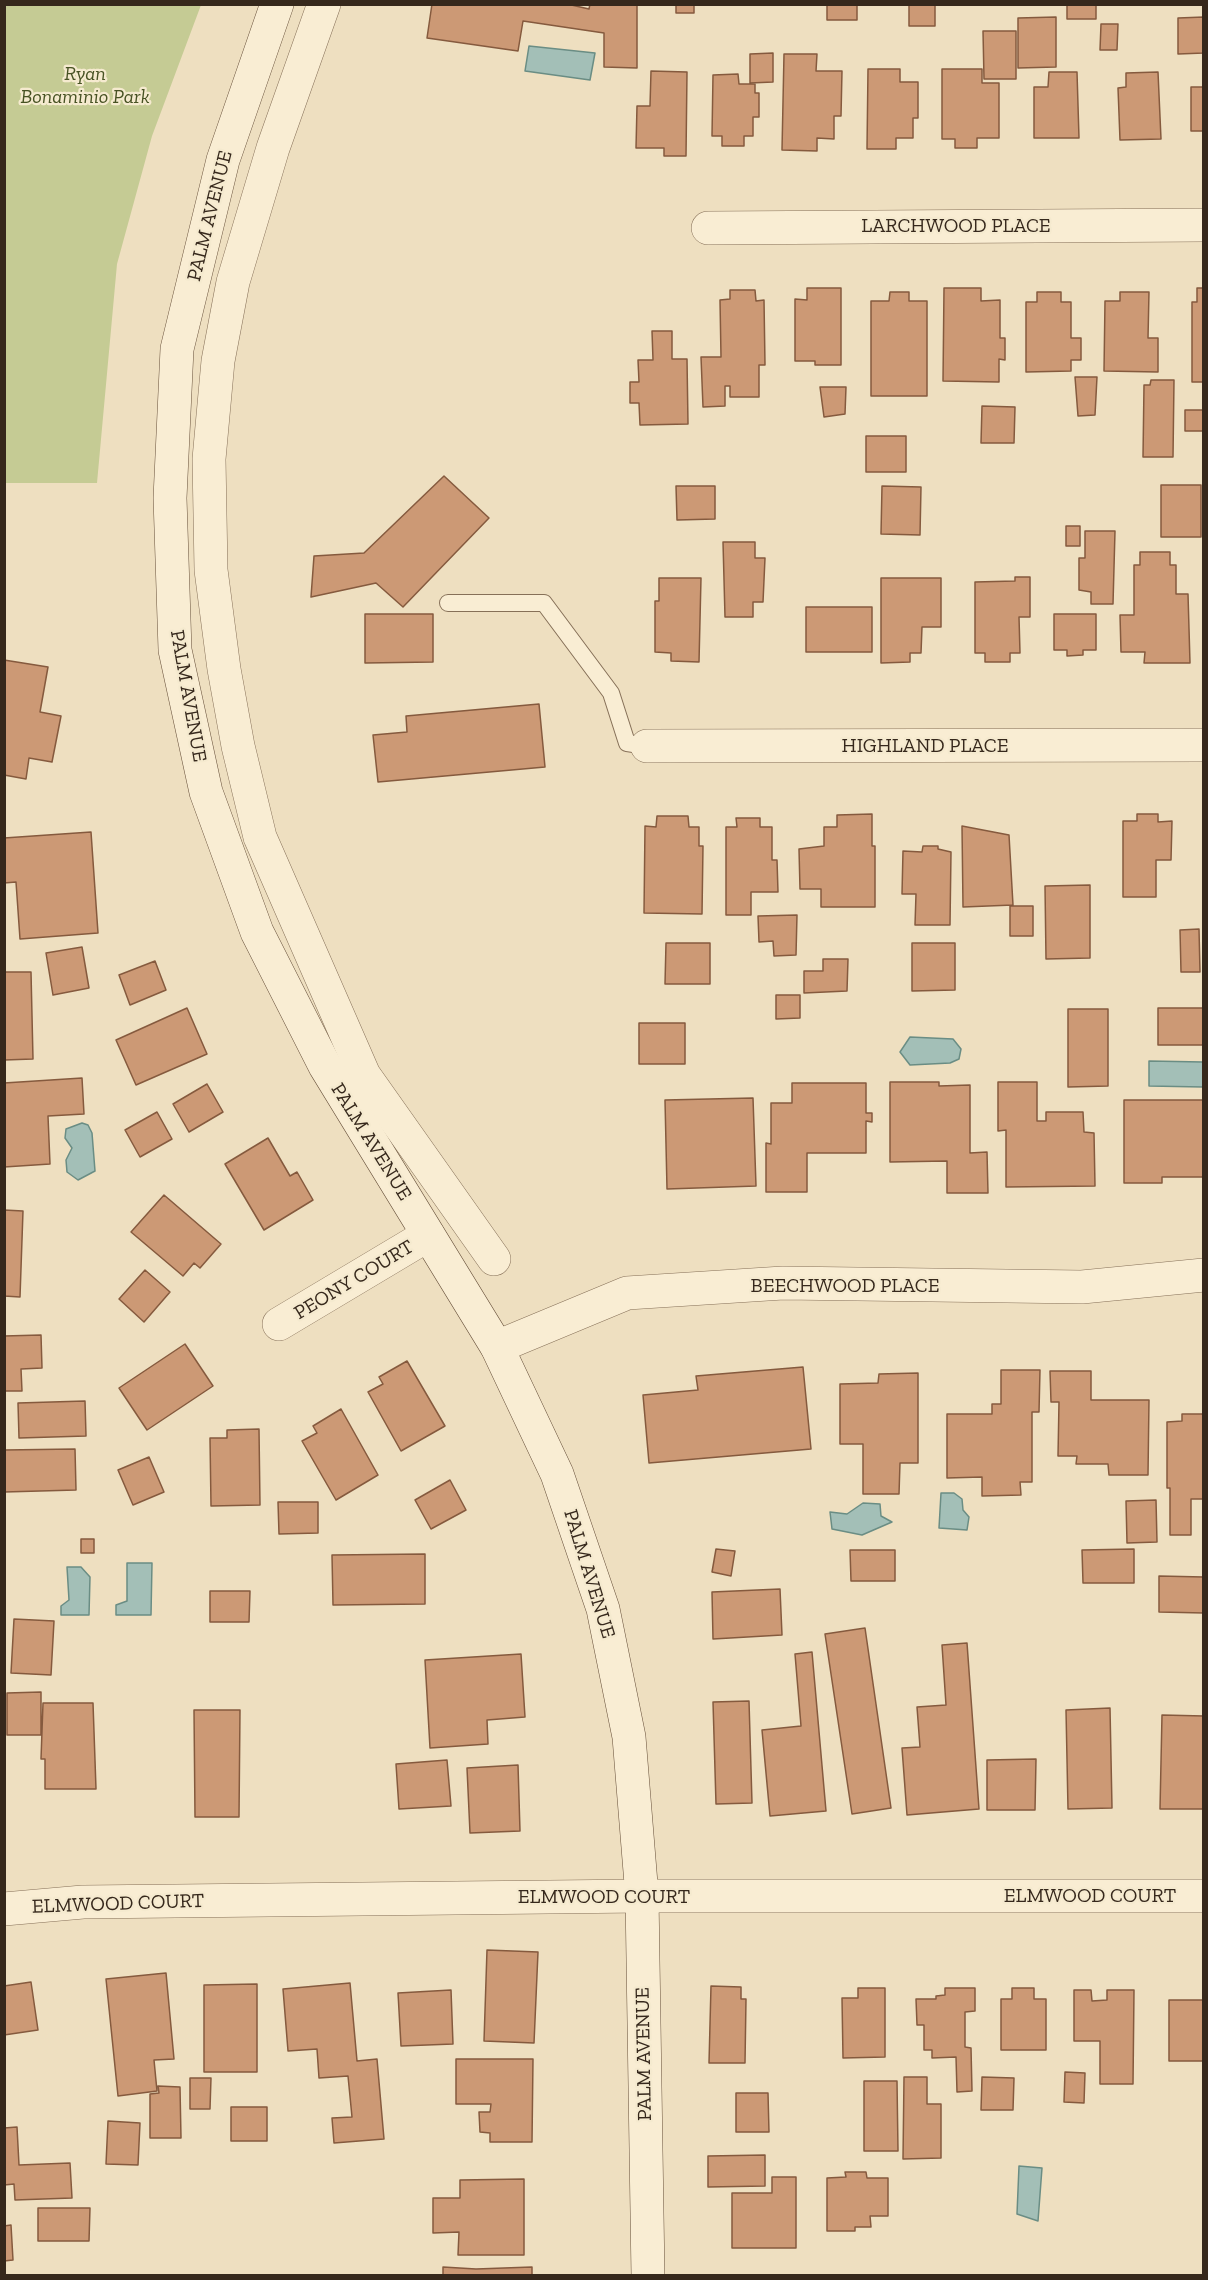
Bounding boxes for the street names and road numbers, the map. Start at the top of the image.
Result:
street label: PALM AVENUE [182,148,238,284]
street label: LARCHWOOD PLACE [861,214,1051,238]
street label: PALM AVENUE [165,628,211,764]
street label: HIGHLAND PLACE [842,734,1008,758]
street label: PALM AVENUE [325,1079,417,1205]
street label: PEONY COURT [290,1235,418,1325]
street label: BEECHWOOD PLACE [751,1274,939,1298]
street label: PALM AVENUE [558,1507,620,1641]
street label: ELMWOOD COURT [1004,1884,1176,1908]
street label: ELMWOOD COURT [518,1885,690,1909]
street label: ELMWOOD COURT [31,1889,205,1919]
street label: PALM AVENUE [631,1987,657,2121]

